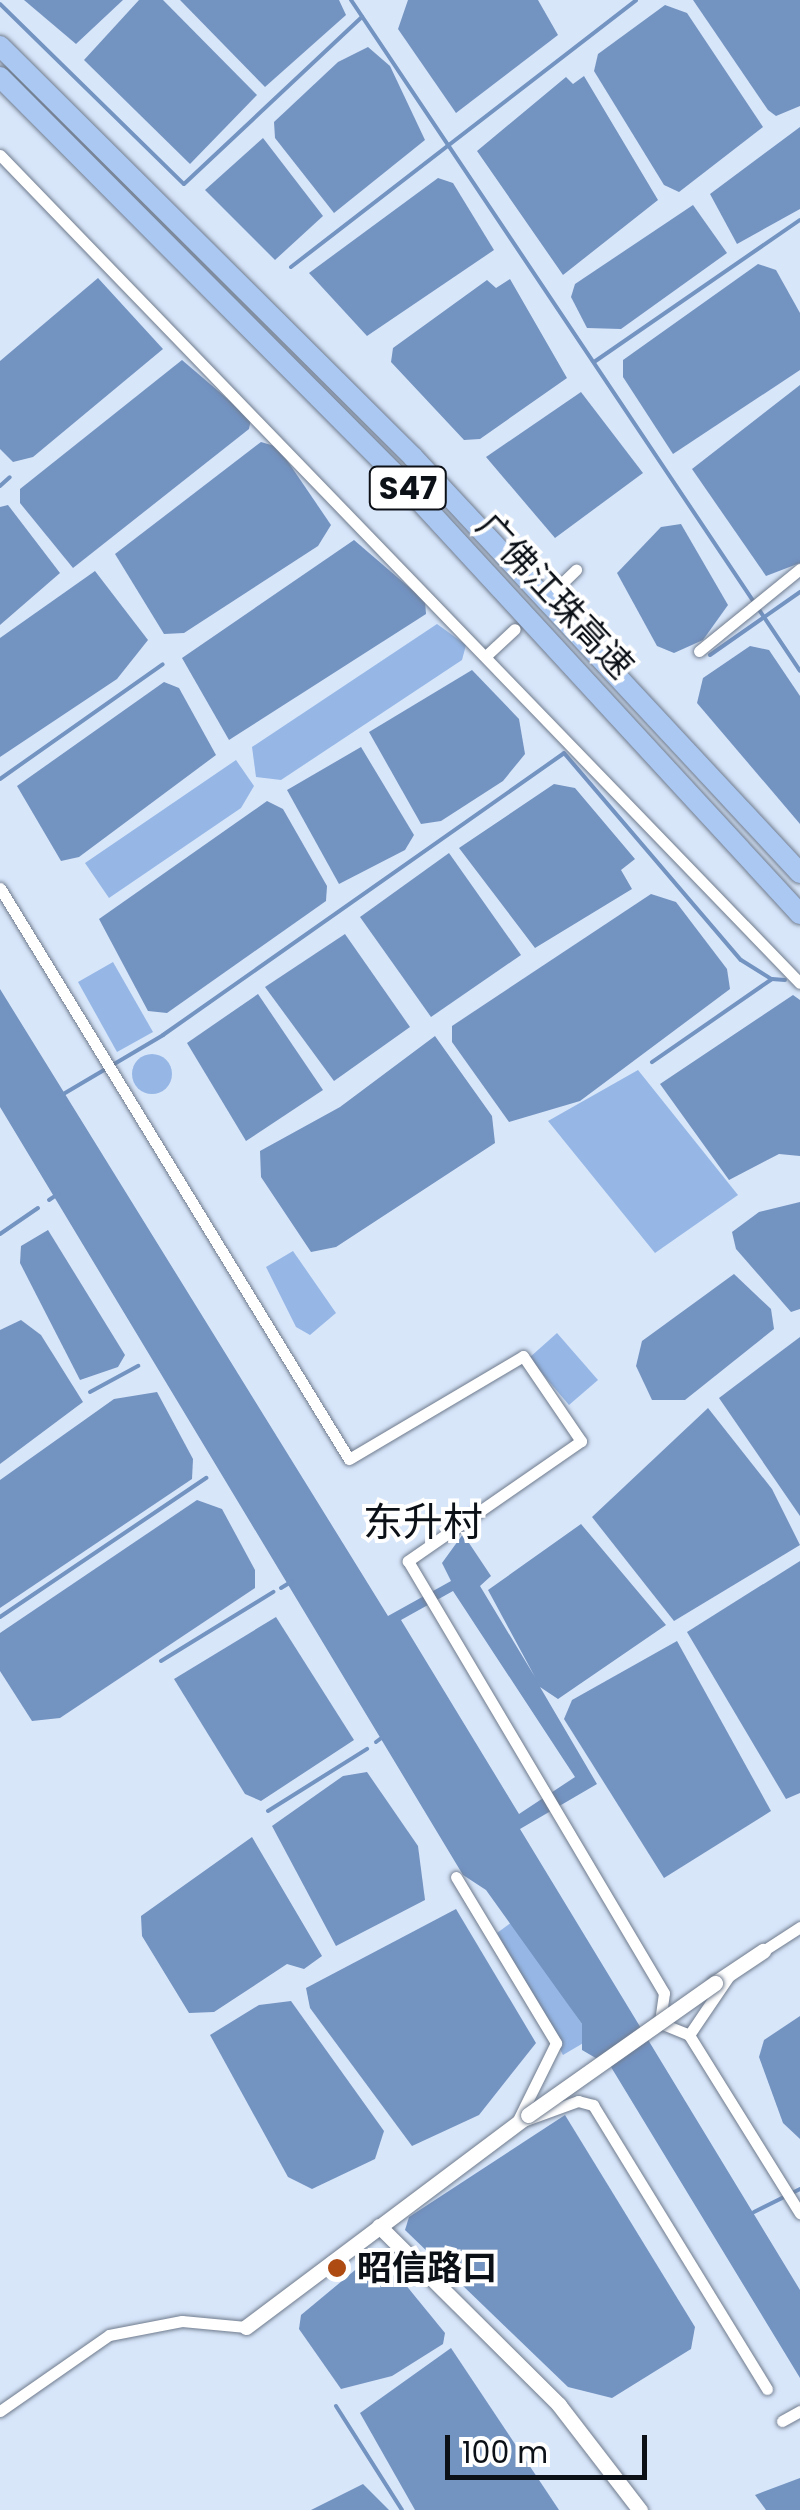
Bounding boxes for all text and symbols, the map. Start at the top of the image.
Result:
road number: S47 [368,461,448,515]
street label: 广佛江珠高速 [468,505,642,687]
district label: 东升村 [363,1498,483,1546]
place label: 昭信路口 [357,2247,497,2289]
marker: 昭信路口 [326,2257,348,2279]
scale bar [450,2415,652,2477]
text: 100 m [462,2431,548,2474]

